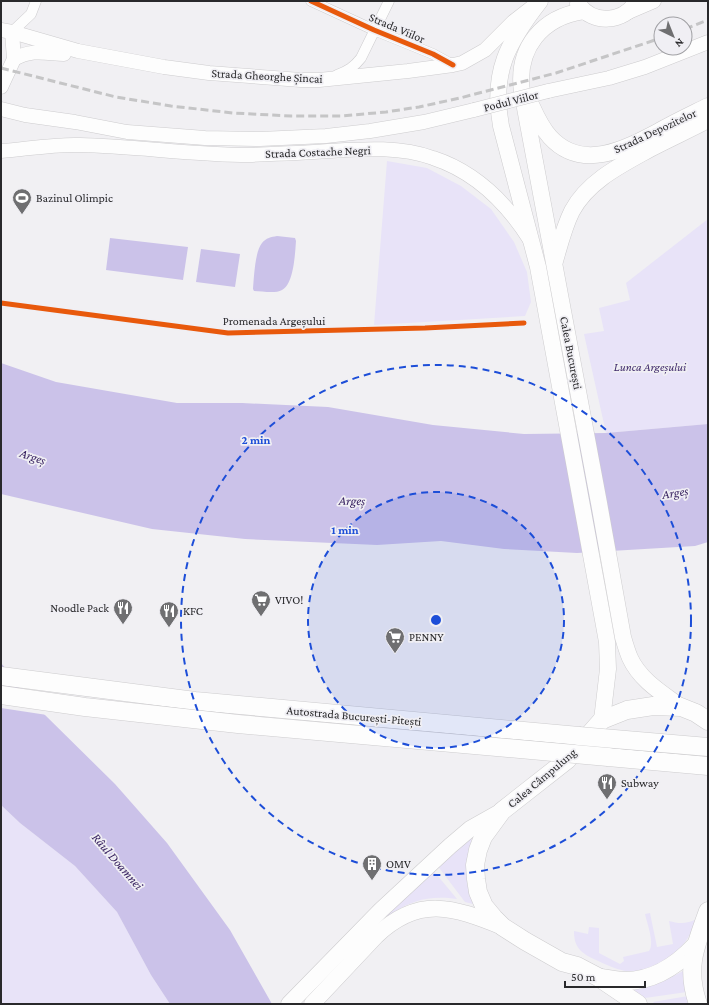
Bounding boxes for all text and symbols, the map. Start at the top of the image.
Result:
street label: Strada Viilor [367,10,428,46]
north arrow [653,16,693,56]
text: N [673,36,687,51]
street label: Strada Gheorghe Șincai [211,66,323,87]
street label: Podul Viilor [482,87,541,115]
street label: Strada Depozitelor [611,105,699,156]
street label: Strada Costache Negri [265,143,371,161]
sports icon: Bazinul Olimpic [11,187,33,215]
place label: Bazinul Olimpic [36,191,113,205]
street label: Promenada Argeșului [223,314,325,329]
street label: Calea București [556,315,585,391]
park label: Lunca Argeșului [614,360,687,375]
text: 2 min [242,433,271,447]
water label: Argeș [17,445,48,469]
water label: Argeș [660,483,689,503]
water label: Argeș [338,493,365,509]
text: 1 min [331,523,359,537]
supermarket icon: VIVO! [250,589,272,617]
place label: VIVO! [275,593,303,607]
restaurant icon: Noodle Pack [112,597,134,625]
restaurant icon: KFC [158,600,180,628]
place label: Noodle Pack [50,601,109,615]
place label: KFC [183,604,203,618]
centre of rings [429,613,443,627]
supermarket icon: PENNY [384,626,406,654]
place label: PENNY [409,630,444,644]
street label: Autostrada București-Pitești [286,703,422,730]
street label: Calea Câmpulung [505,745,579,811]
restaurant icon: Subway [596,772,618,800]
place label: Subway [621,776,659,790]
water label: Râul Doamnei [89,830,147,893]
building icon: OMV [361,853,383,881]
place label: OMV [386,857,411,871]
scale bar [565,963,645,989]
text: 50 m [571,970,596,984]

